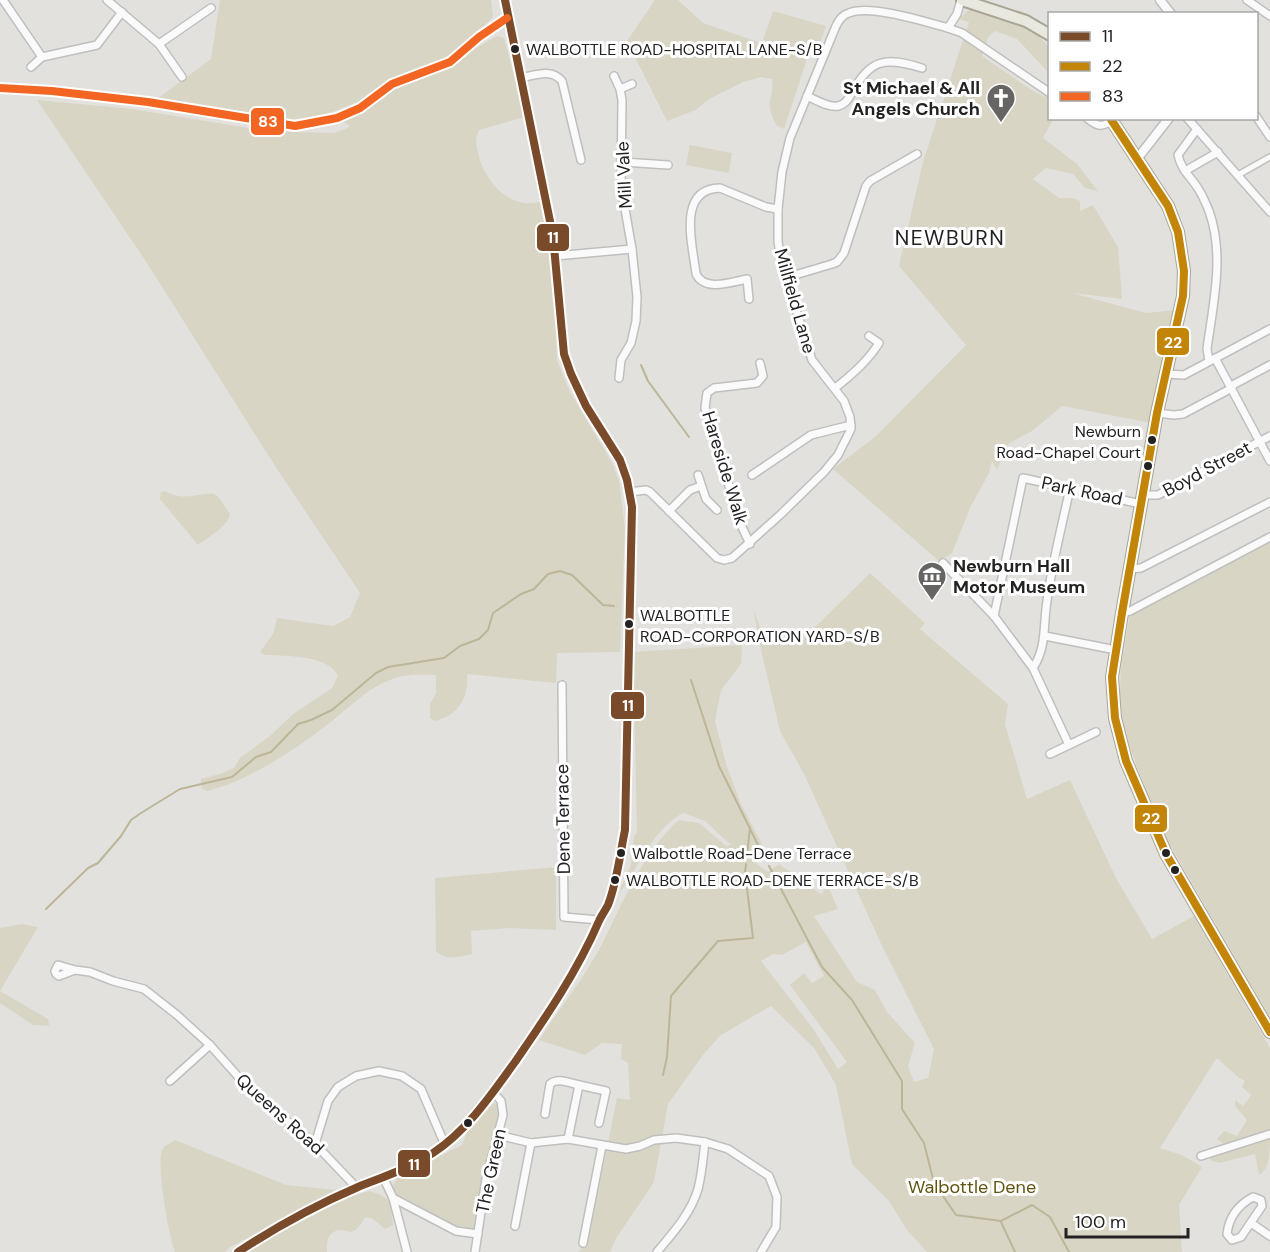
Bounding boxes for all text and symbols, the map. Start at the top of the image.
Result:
legend [1048,12,1258,120]
text: 11 [1102,24,1113,48]
place label: WALBOTTLE ROAD-HOSPITAL LANE-S/B [526,39,822,60]
marker: WALBOTTLE ROAD-HOSPITAL LANE-S/B [509,43,521,55]
text: 22 [1102,54,1123,78]
place label: St Michael & All Angels Church [843,76,980,121]
church icon: St Michael & All Angels Church [985,82,1017,124]
text: 83 [1102,84,1124,108]
line badge: 83 [250,107,285,136]
text: 83 [258,111,278,132]
street label: Mill Vale [610,141,638,209]
line badge: 11 [536,223,570,252]
district label: NEWBURN [895,224,1005,252]
text: 11 [547,227,559,248]
street label: Millfield Lane [769,246,821,356]
line badge: 22 [1156,327,1190,356]
text: 22 [1164,332,1182,353]
street label: Hareside Walk [696,408,754,528]
place label: Newburn Road-Chapel Court [996,421,1141,463]
marker: Newburn Road-Chapel Court [1146,434,1158,446]
street label: Boyd Street [1159,436,1255,502]
unlabelled marker [1142,460,1154,472]
street label: Park Road [1039,471,1125,511]
place label: Newburn Hall Motor Museum [953,554,1085,599]
museum icon: Newburn Hall Motor Museum [916,560,948,602]
place label: WALBOTTLE ROAD-CORPORATION YARD-S/B [640,605,880,647]
marker: WALBOTTLE ROAD-CORPORATION YARD-S/B [623,618,635,630]
line badge: 11 [610,691,645,720]
text: 11 [622,695,634,716]
street label: Dene Terrace [550,764,576,874]
line badge: 22 [1134,804,1168,833]
text: 22 [1142,808,1160,829]
place label: Walbottle Road-Dene Terrace [632,843,852,864]
marker: Walbottle Road-Dene Terrace [615,847,627,859]
unlabelled marker [1160,847,1172,859]
unlabelled marker [1169,864,1181,876]
place label: WALBOTTLE ROAD-DENE TERRACE-S/B [626,870,919,891]
marker: WALBOTTLE ROAD-DENE TERRACE-S/B [609,874,621,886]
street label: Queens Road [231,1068,329,1160]
unlabelled marker [462,1117,474,1129]
street label: The Green [470,1126,512,1216]
line badge: 11 [397,1149,431,1178]
text: 11 [408,1154,420,1175]
park label: Walbottle Dene [908,1175,1036,1199]
scale bar [1066,1201,1188,1239]
text: 100 m [1075,1210,1126,1234]

